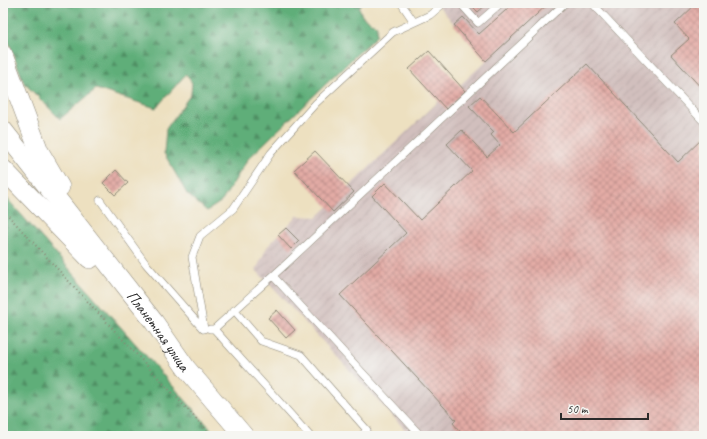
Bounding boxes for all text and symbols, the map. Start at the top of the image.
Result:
street label: Планетная улица [122,287,195,376]
scale bar [561,395,648,421]
text: 50 m [567,401,589,417]

